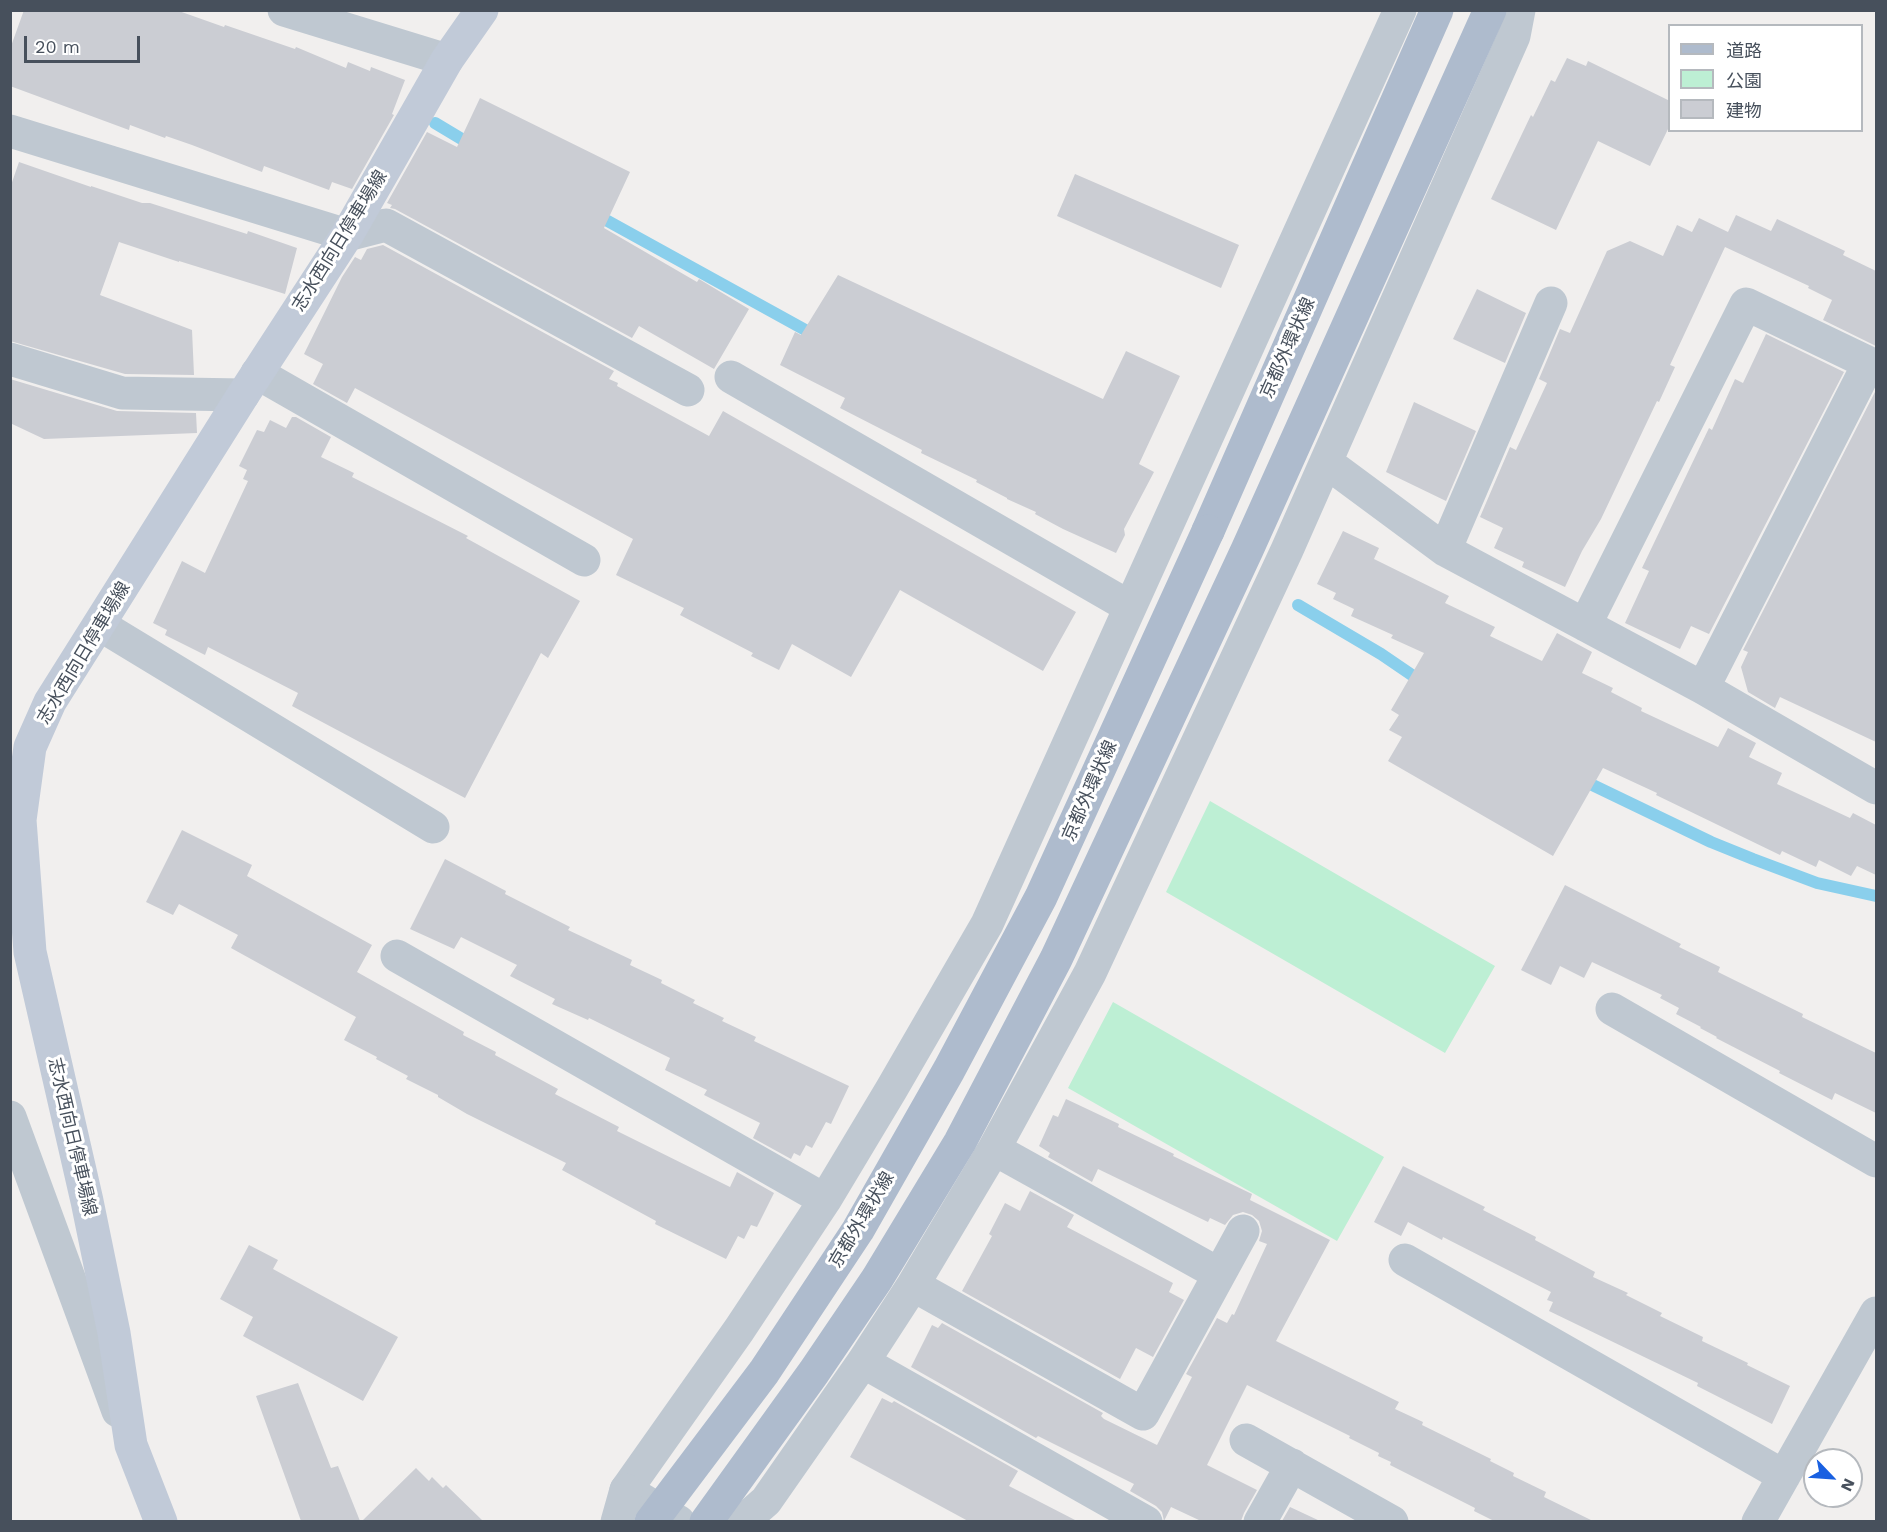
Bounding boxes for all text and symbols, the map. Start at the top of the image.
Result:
scale bar [27,24,142,62]
legend [1668,24,1863,132]
text: 20 m [35,36,80,57]
text: 道路 [1726,40,1762,61]
text: 公園 [1726,70,1762,91]
text: 建物 [1726,100,1762,121]
street label: 志水西向日停車場線 [288,167,392,315]
street label: 京都外環状線 [1256,294,1320,402]
street label: 志水西向日停車場線 [33,578,135,728]
street label: 京都外環状線 [1058,737,1122,845]
street label: 志水西向日停車場線 [43,1056,101,1218]
street label: 京都外環状線 [825,1168,899,1272]
north arrow [1803,1448,1863,1508]
text: N [1837,1476,1859,1494]

